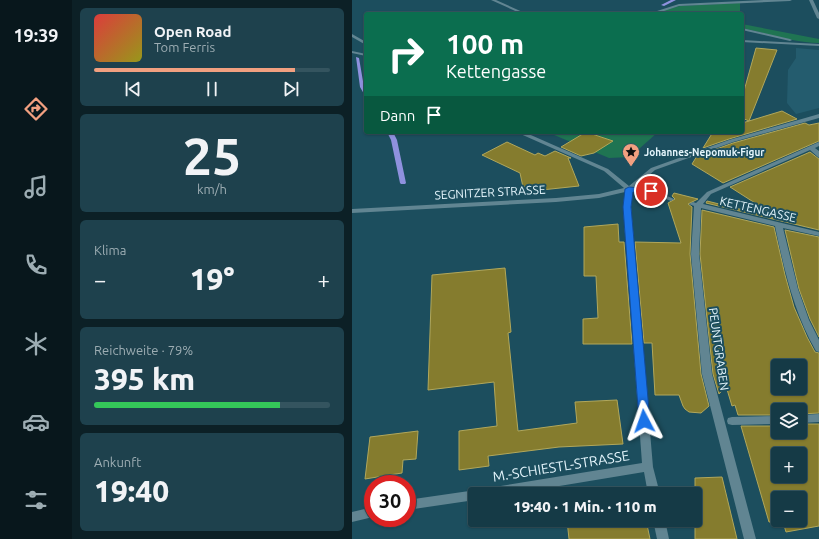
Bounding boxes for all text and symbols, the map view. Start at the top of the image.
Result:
text: Open Road [154,23,231,40]
text: 19:39 [13,25,59,45]
icon: right [380,28,432,80]
text: 100 m [446,28,524,59]
text: Tom Ferris [154,40,215,54]
text: Kettengasse [446,61,546,81]
icon: previous [122,78,144,100]
icon: pause [201,78,223,100]
icon: next [280,78,302,100]
icon: directions [22,95,50,123]
icon: arrive [423,104,445,126]
text: Dann [380,107,415,124]
text: 25 [183,127,241,185]
place icon: Johannes-Nepomuk-Figur [621,142,641,167]
place label: Johannes-Nepomuk-Figur [644,147,765,158]
icon: music [22,173,50,201]
pin [634,174,668,208]
icon: arrive [640,180,662,202]
text: km/h [197,182,227,196]
street label: SEGNITZER STRASSE [434,183,546,201]
street label: KETTENGASSE [718,194,798,224]
text: Klima [94,243,126,257]
icon: phone [22,251,50,279]
text: 19° [190,262,234,296]
text: − [94,267,106,292]
text: + [318,267,330,292]
street label: PEUNTGRABEN [707,307,731,391]
icon: climate [22,330,50,358]
text: Reichweite · 79% [94,343,193,357]
map controls [771,359,807,527]
button: sound [771,359,807,395]
text: 395 km [94,362,195,396]
position arrow [623,400,665,442]
button: layers [771,403,807,439]
icon: car [22,408,50,436]
street label: M.-SCHIESTL-STRASSE [491,447,631,485]
button: + [771,447,807,483]
text: Ankunft [94,455,141,469]
text: 19:40 [94,474,169,508]
speed limit sign: 30 [364,475,416,527]
icon: filters [22,486,50,514]
button: − [771,491,807,527]
text: 19:40 · 1 Min. · 110 m [513,498,657,515]

